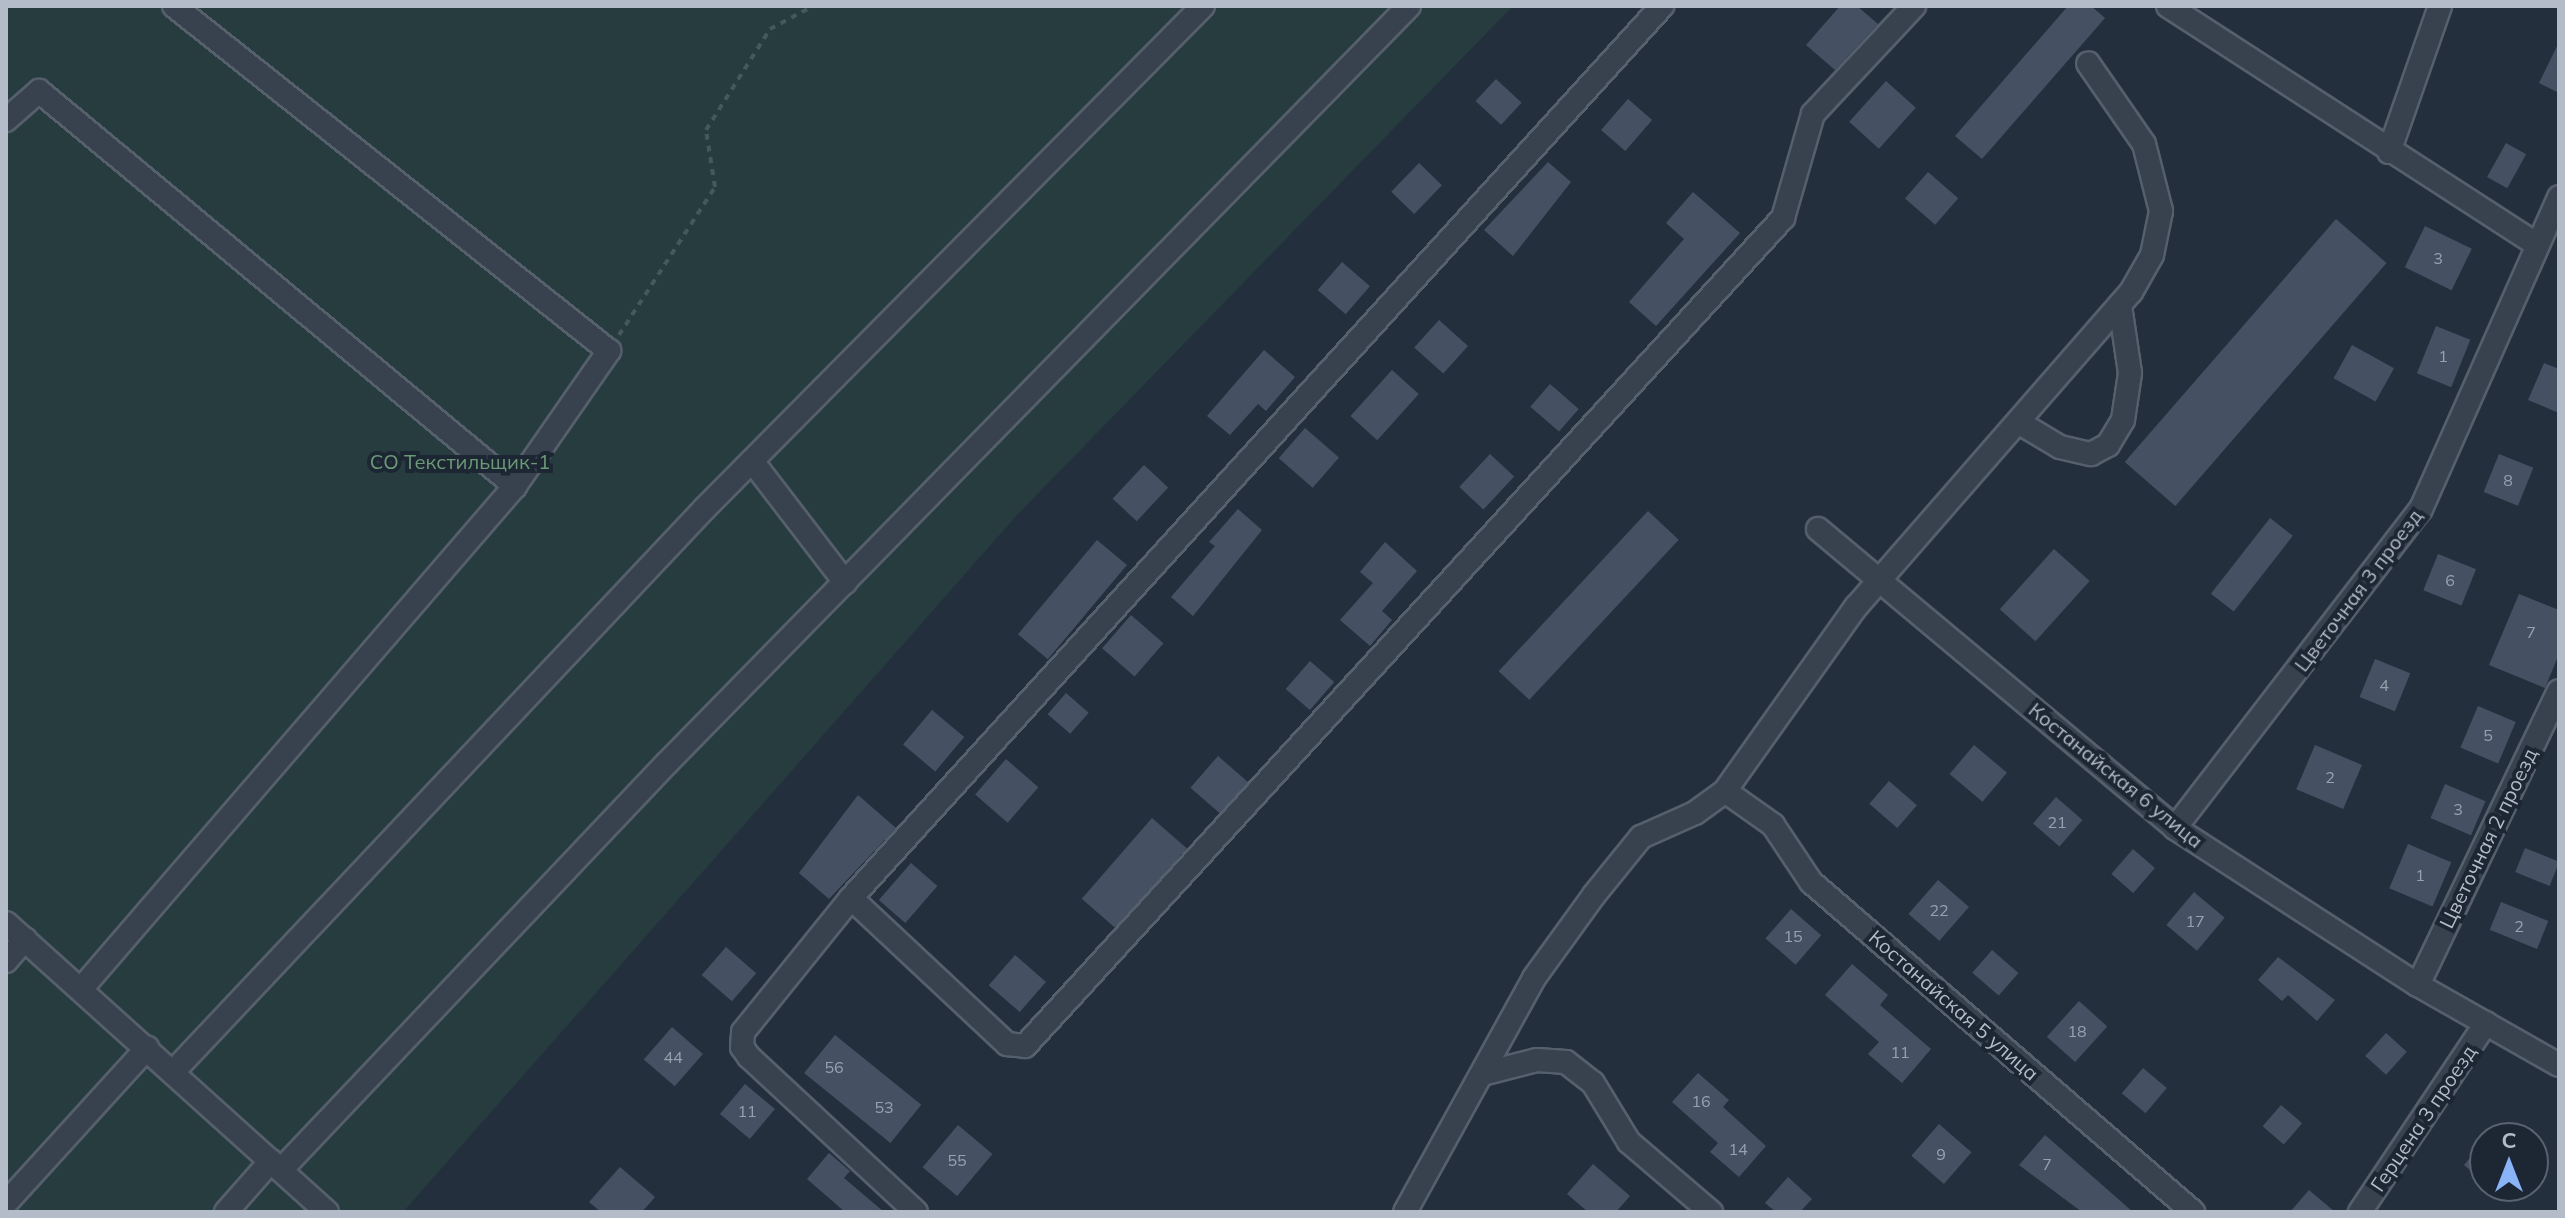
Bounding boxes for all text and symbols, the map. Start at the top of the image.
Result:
house number: 3 [2433,248,2443,268]
house number: 1 [2438,346,2448,366]
park label: СО Текстильщик-1 [370,449,550,473]
house number: 8 [2503,470,2513,490]
street label: Цветочная 3 проезд [2289,504,2427,676]
house number: 6 [2445,570,2455,590]
house number: 7 [2526,622,2536,642]
house number: 4 [2379,675,2389,695]
street label: Костанайская 6 улица [2024,697,2208,853]
house number: 5 [2483,725,2493,745]
street label: Цветочная 2 проезд [2434,744,2542,932]
house number: 2 [2325,767,2335,787]
house number: 3 [2453,799,2463,819]
house number: 21 [2047,812,2067,832]
house number: 1 [2415,865,2425,885]
house number: 22 [1929,900,1949,920]
house number: 17 [2185,911,2205,931]
house number: 2 [2514,916,2524,936]
street label: Костанайская 5 улица [1864,925,2044,1085]
house number: 15 [1783,926,1803,946]
house number: 18 [2067,1021,2087,1041]
street label: Герцена 3 проезд [2365,1040,2481,1196]
house number: 11 [1890,1042,1910,1062]
house number: 44 [663,1047,683,1067]
house number: 56 [824,1057,844,1077]
house number: 16 [1691,1091,1711,1111]
house number: 53 [874,1097,894,1117]
house number: 11 [737,1101,757,1121]
north arrow [2469,1122,2549,1202]
text: С [2501,1126,2517,1154]
house number: 14 [1728,1139,1748,1159]
house number: 9 [1936,1144,1946,1164]
house number: 55 [947,1150,967,1170]
house number: 7 [2042,1154,2052,1174]

